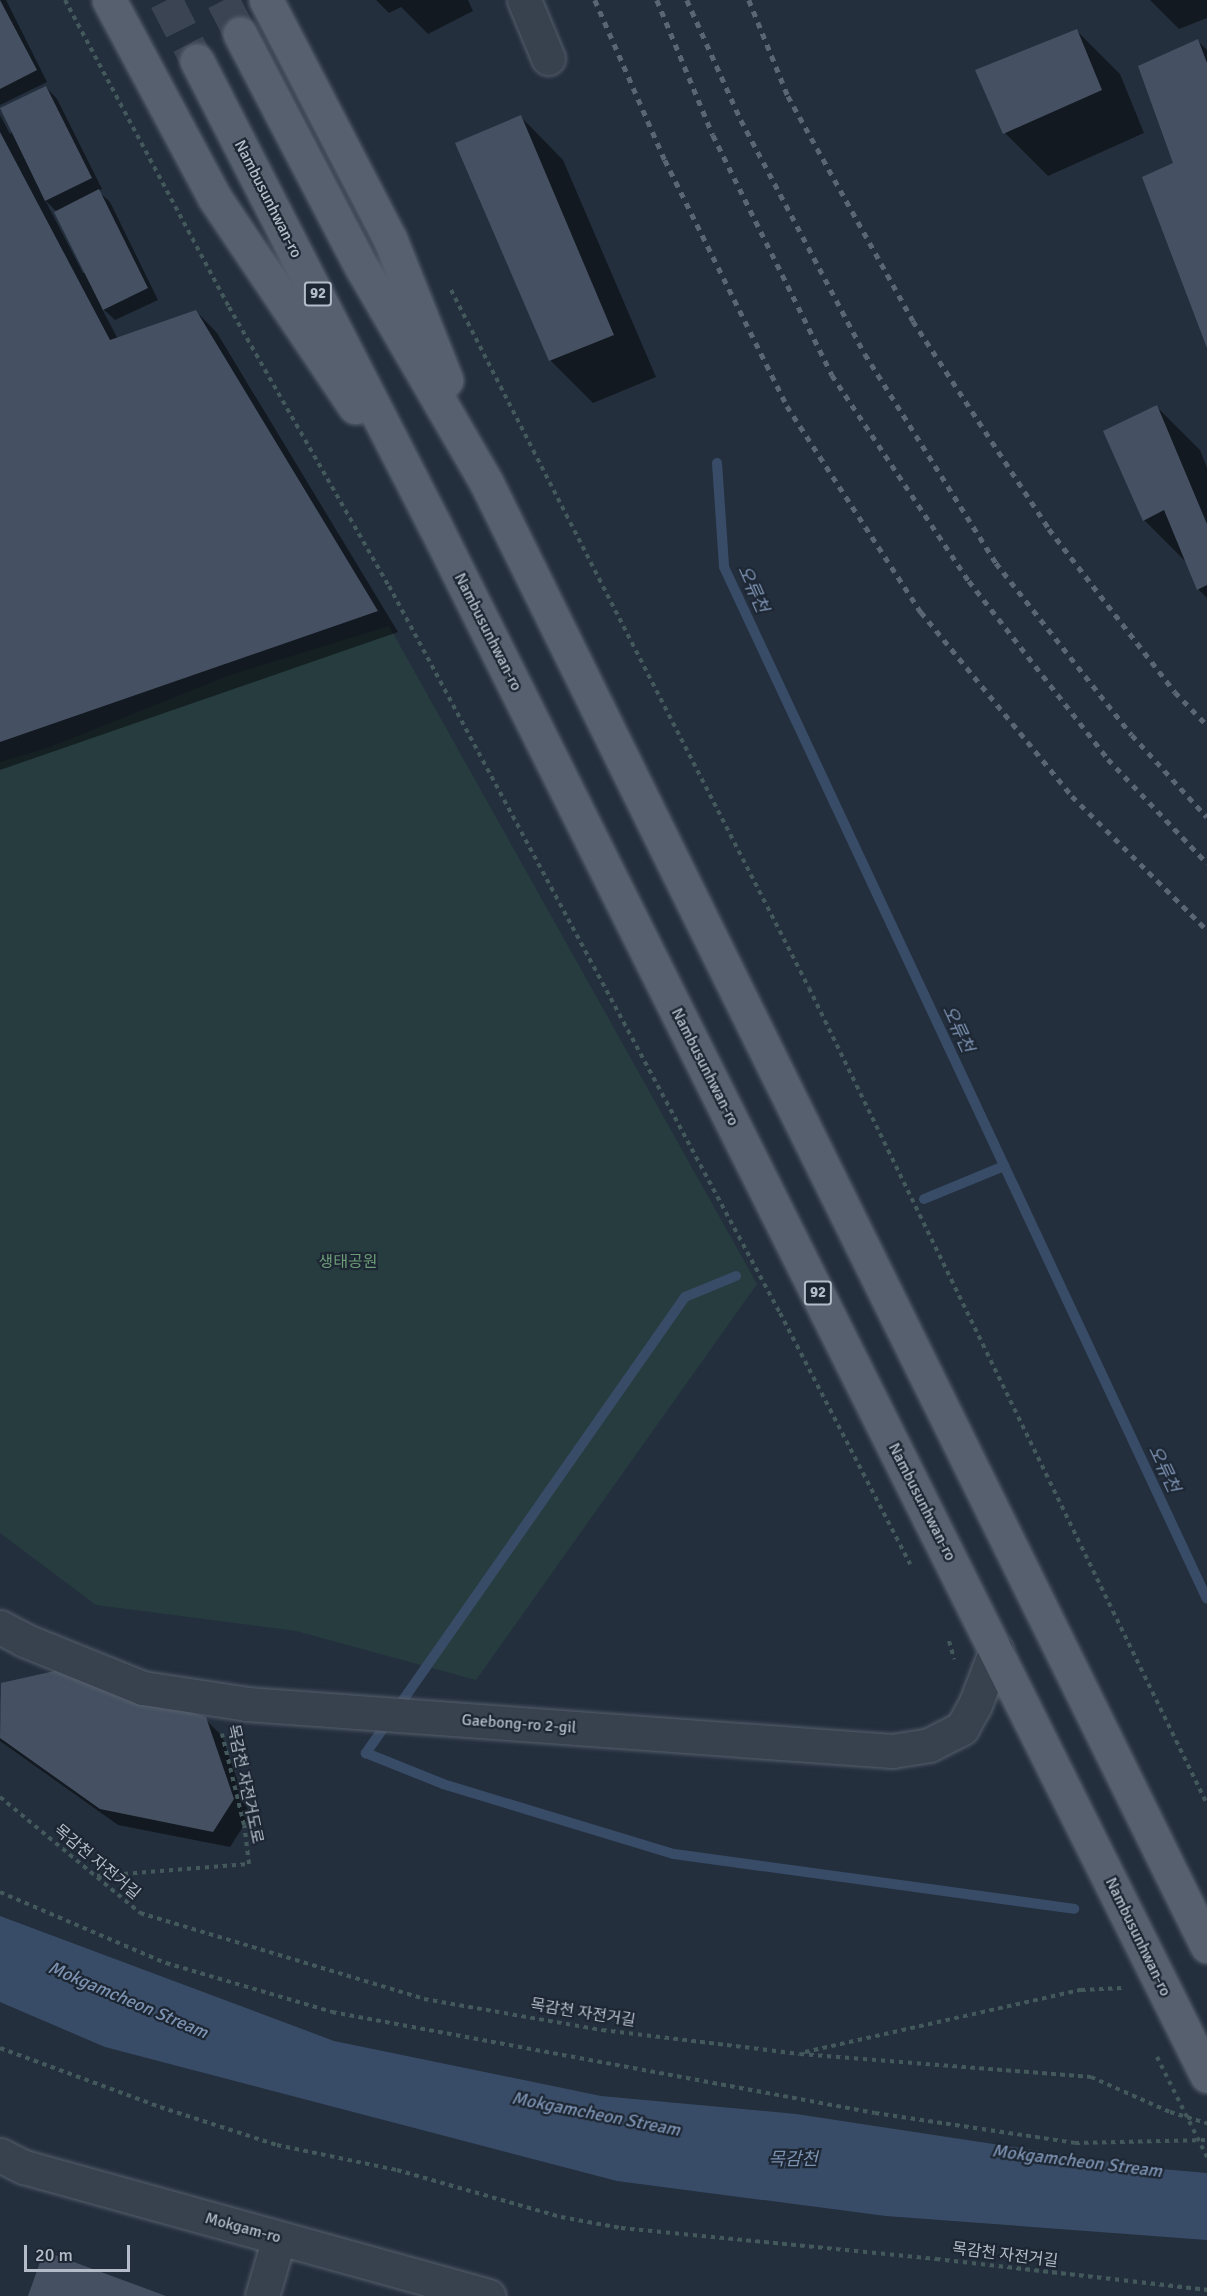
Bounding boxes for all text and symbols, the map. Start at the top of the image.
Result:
street label: Nambusunhwan-ro [230,137,306,261]
road number: 92 [303,282,333,306]
water label: 오류천 [733,562,773,616]
street label: Nambusunhwan-ro [450,570,526,694]
water label: 오류천 [938,1002,978,1056]
street label: Nambusunhwan-ro [667,1005,743,1129]
park label: 생태공원 [319,1252,377,1272]
road number: 92 [803,1281,833,1305]
street label: Nambusunhwan-ro [884,1440,960,1564]
water label: 오류천 [1144,1442,1184,1496]
street label: Gaebong-ro 2-gil [461,1710,577,1738]
street label: 목감천 자전거도로 [223,1723,267,1845]
street label: 목감천 자전거길 [50,1820,144,1904]
street label: Nambusunhwan-ro [1101,1875,1175,1999]
water label: Mokgamcheon Stream [45,1957,211,2043]
street label: 목감천 자전거길 [529,1995,637,2031]
water label: Mokgamcheon Stream [510,2087,682,2141]
water label: Mokgamcheon Stream [991,2140,1163,2182]
water label: 목감천 [768,2148,818,2170]
street label: Mokgam-ro [203,2209,283,2247]
scale bar [27,2233,134,2271]
street label: 목감천 자전거길 [951,2239,1059,2271]
text: 20 m [35,2244,73,2266]

